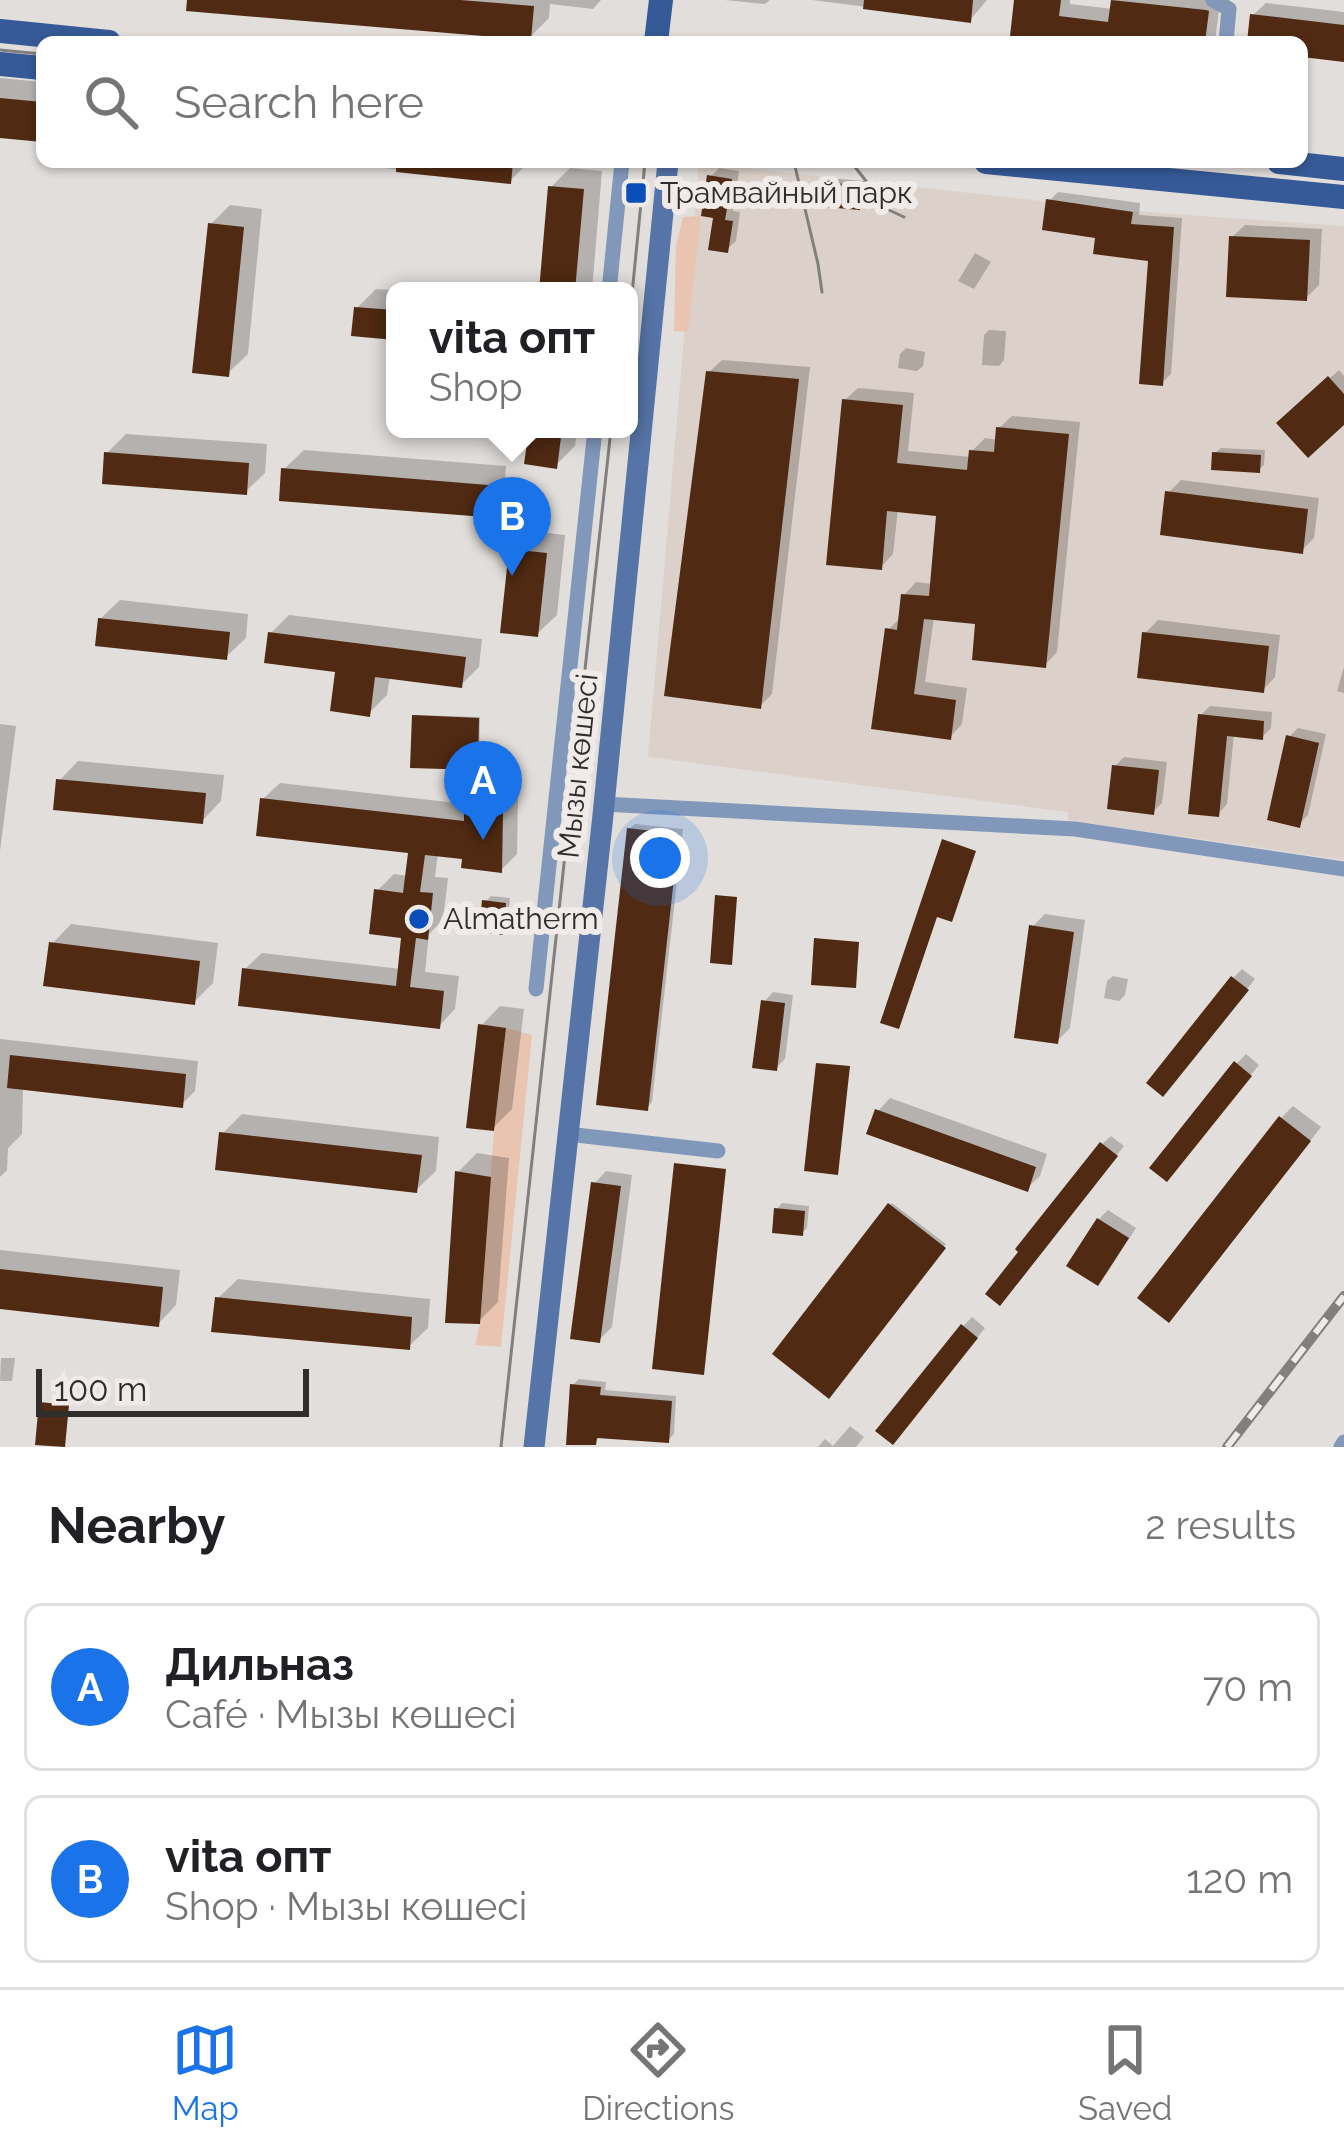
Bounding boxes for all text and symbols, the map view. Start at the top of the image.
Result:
search box [36,36,1308,168]
icon: search [78,69,144,135]
text: Search here [174,76,424,129]
place label: Трамвайный парк [660,175,913,210]
marker: Трамвайный парк [623,180,649,206]
popup [386,282,638,438]
text: vita опт [429,311,595,364]
text: Shop [429,364,522,410]
pin: B [473,477,551,576]
street label: Мызы көшесі [550,672,605,860]
pin: A [444,741,522,840]
your location [630,828,690,888]
place label: Almatherm [443,901,599,936]
marker: Almatherm [406,906,432,932]
scale bar [36,1363,309,1416]
text: 100 m [54,1370,147,1409]
text: Nearby [48,1495,225,1555]
text: 2 results [1145,1502,1296,1548]
text: Дильназ [165,1638,354,1691]
text: A [77,1664,103,1710]
text: 70 m [1203,1664,1293,1710]
text: Café · Мызы көшесі [165,1691,517,1737]
text: vita опт [165,1830,331,1883]
text: B [77,1856,103,1902]
text: 120 m [1186,1856,1293,1902]
text: Shop · Мызы көшесі [165,1883,527,1929]
tab: Map [172,2017,239,2128]
tab: Directions [582,2017,735,2128]
tab: Saved [1078,2017,1172,2128]

